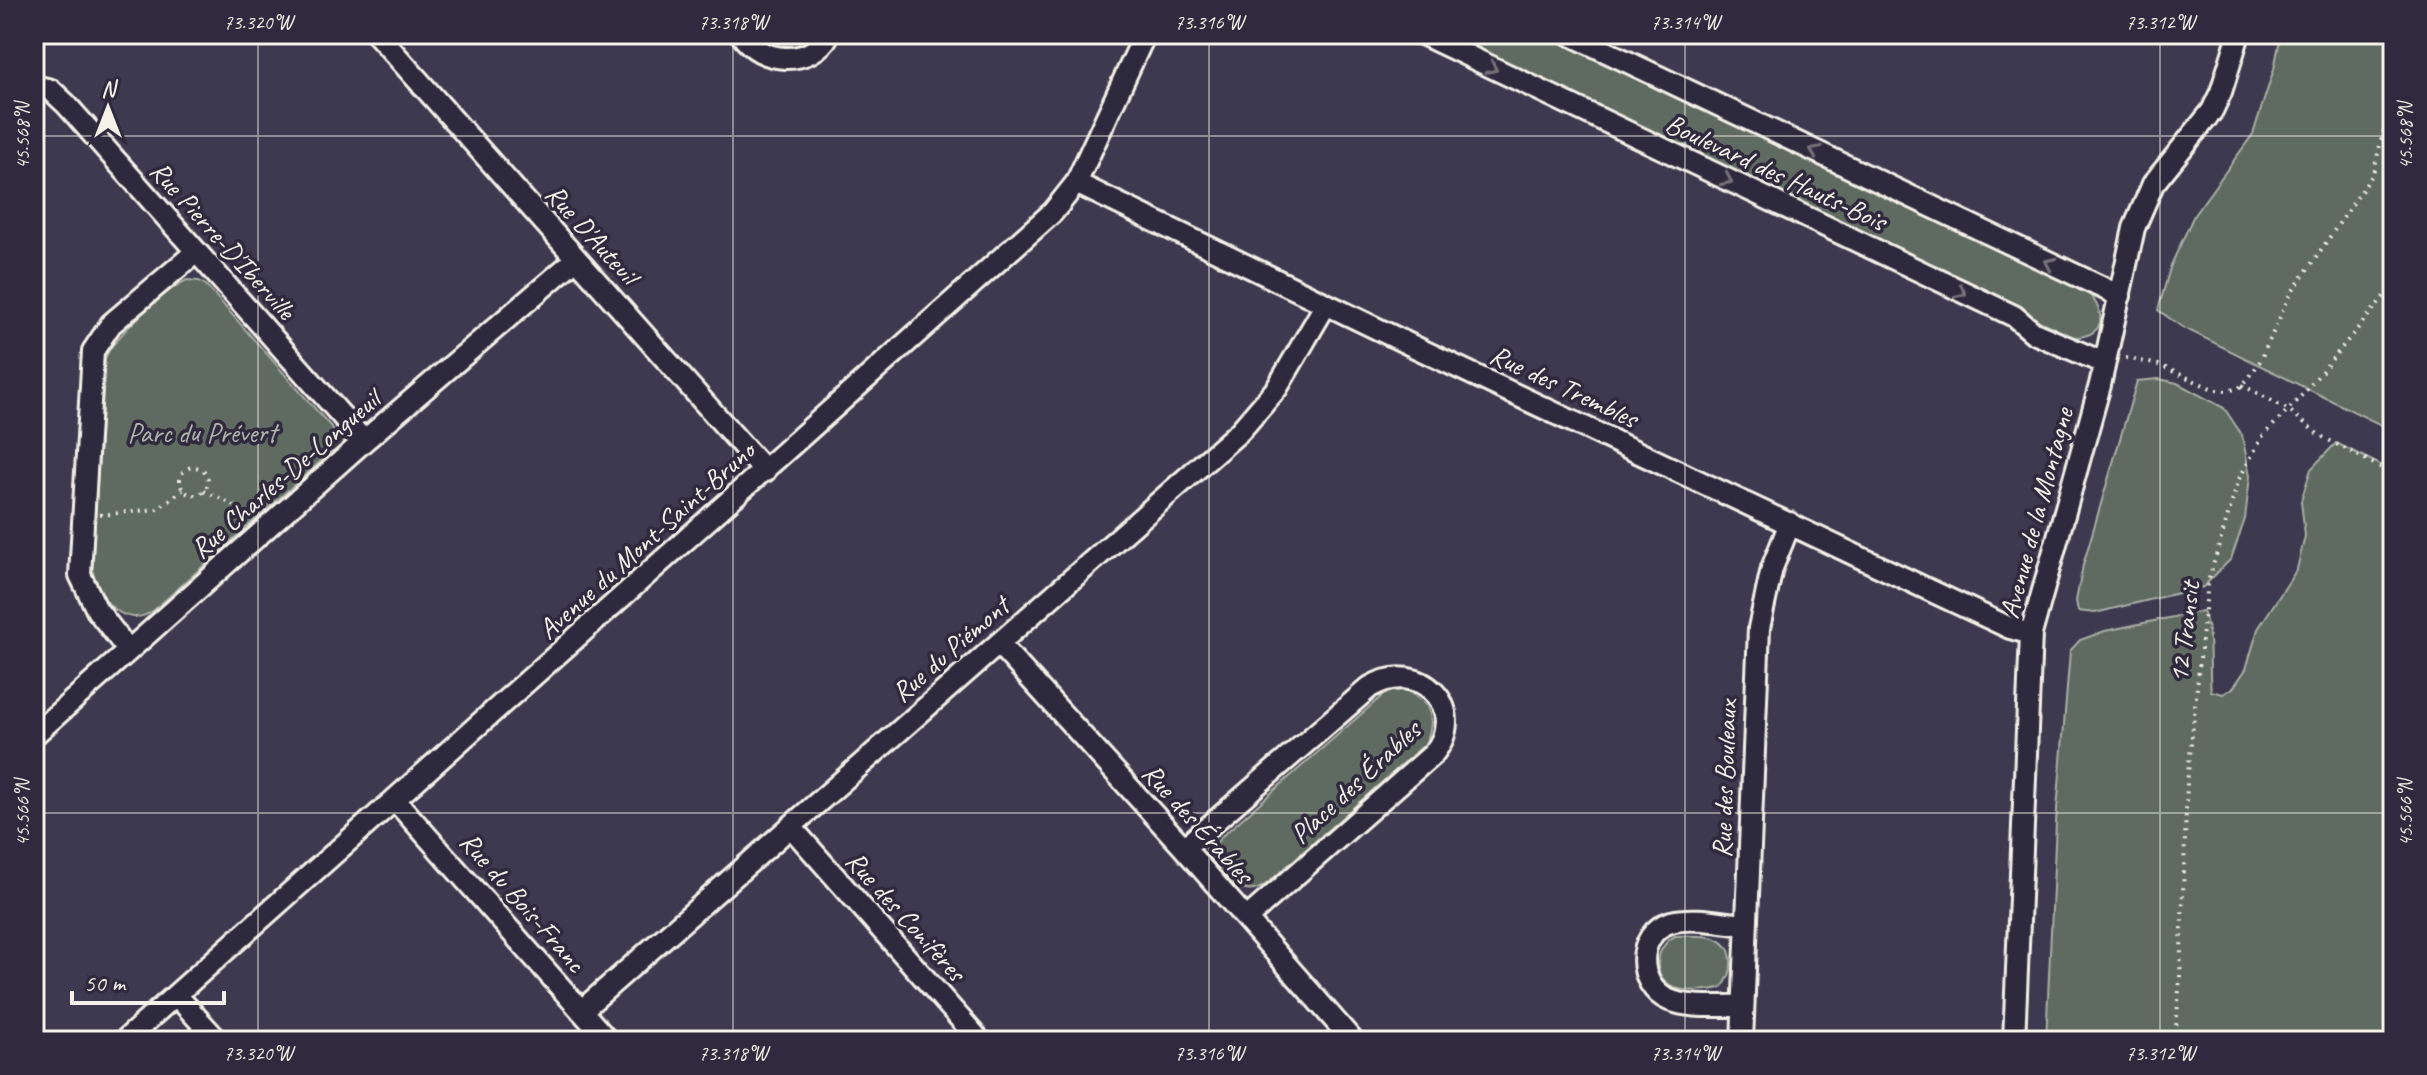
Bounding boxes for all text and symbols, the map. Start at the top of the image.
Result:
text: 73.320°W [223,10,296,35]
text: 73.318°W [698,10,771,35]
text: 73.316°W [1174,10,1247,35]
text: 73.314°W [1650,10,1723,35]
text: 73.312°W [2125,10,2198,35]
one-way arrow [1484,58,1498,74]
north arrow [68,68,148,148]
text: N [101,75,118,103]
text: 45.568°N [10,100,35,169]
text: 45.568°N [2393,100,2418,169]
street label: Boulevard des Hauts-Bois [1660,106,1894,239]
one-way arrow [1808,145,1823,161]
street label: Rue Pierre-D'Iberville [142,153,305,328]
one-way arrow [1718,170,1733,186]
street label: Rue D'Auteuil [538,177,650,295]
one-way arrow [2044,257,2058,273]
one-way arrow [1953,282,1968,298]
street label: Rue des Trembles [1485,337,1646,436]
street label: Rue Charles-De-Longueuil [183,379,391,566]
street label: Avenue de la Montagne [1991,402,2081,622]
park label: Parc du Prévert [128,415,280,450]
street label: Avenue du Mont-Saint-Bruno [530,431,764,647]
street label: 12 Transit [2160,577,2208,684]
street label: Rue du Piémont [884,586,1019,710]
street label: Rue des Bouleaux [1704,697,1744,858]
street label: Place des Érables [1283,711,1429,851]
street label: Rue des Érables [1135,756,1263,892]
text: 45.566°N [10,777,35,846]
text: 45.566°N [2393,777,2418,846]
street label: Rue du Bois-Franc [453,825,594,981]
street label: Rue des Conifères [838,843,975,990]
scale bar [72,955,224,1005]
text: 50 m [84,968,127,998]
text: 73.320°W [223,1041,296,1066]
text: 73.318°W [698,1041,771,1066]
text: 73.316°W [1174,1041,1247,1066]
text: 73.314°W [1650,1041,1723,1066]
text: 73.312°W [2125,1041,2198,1066]

